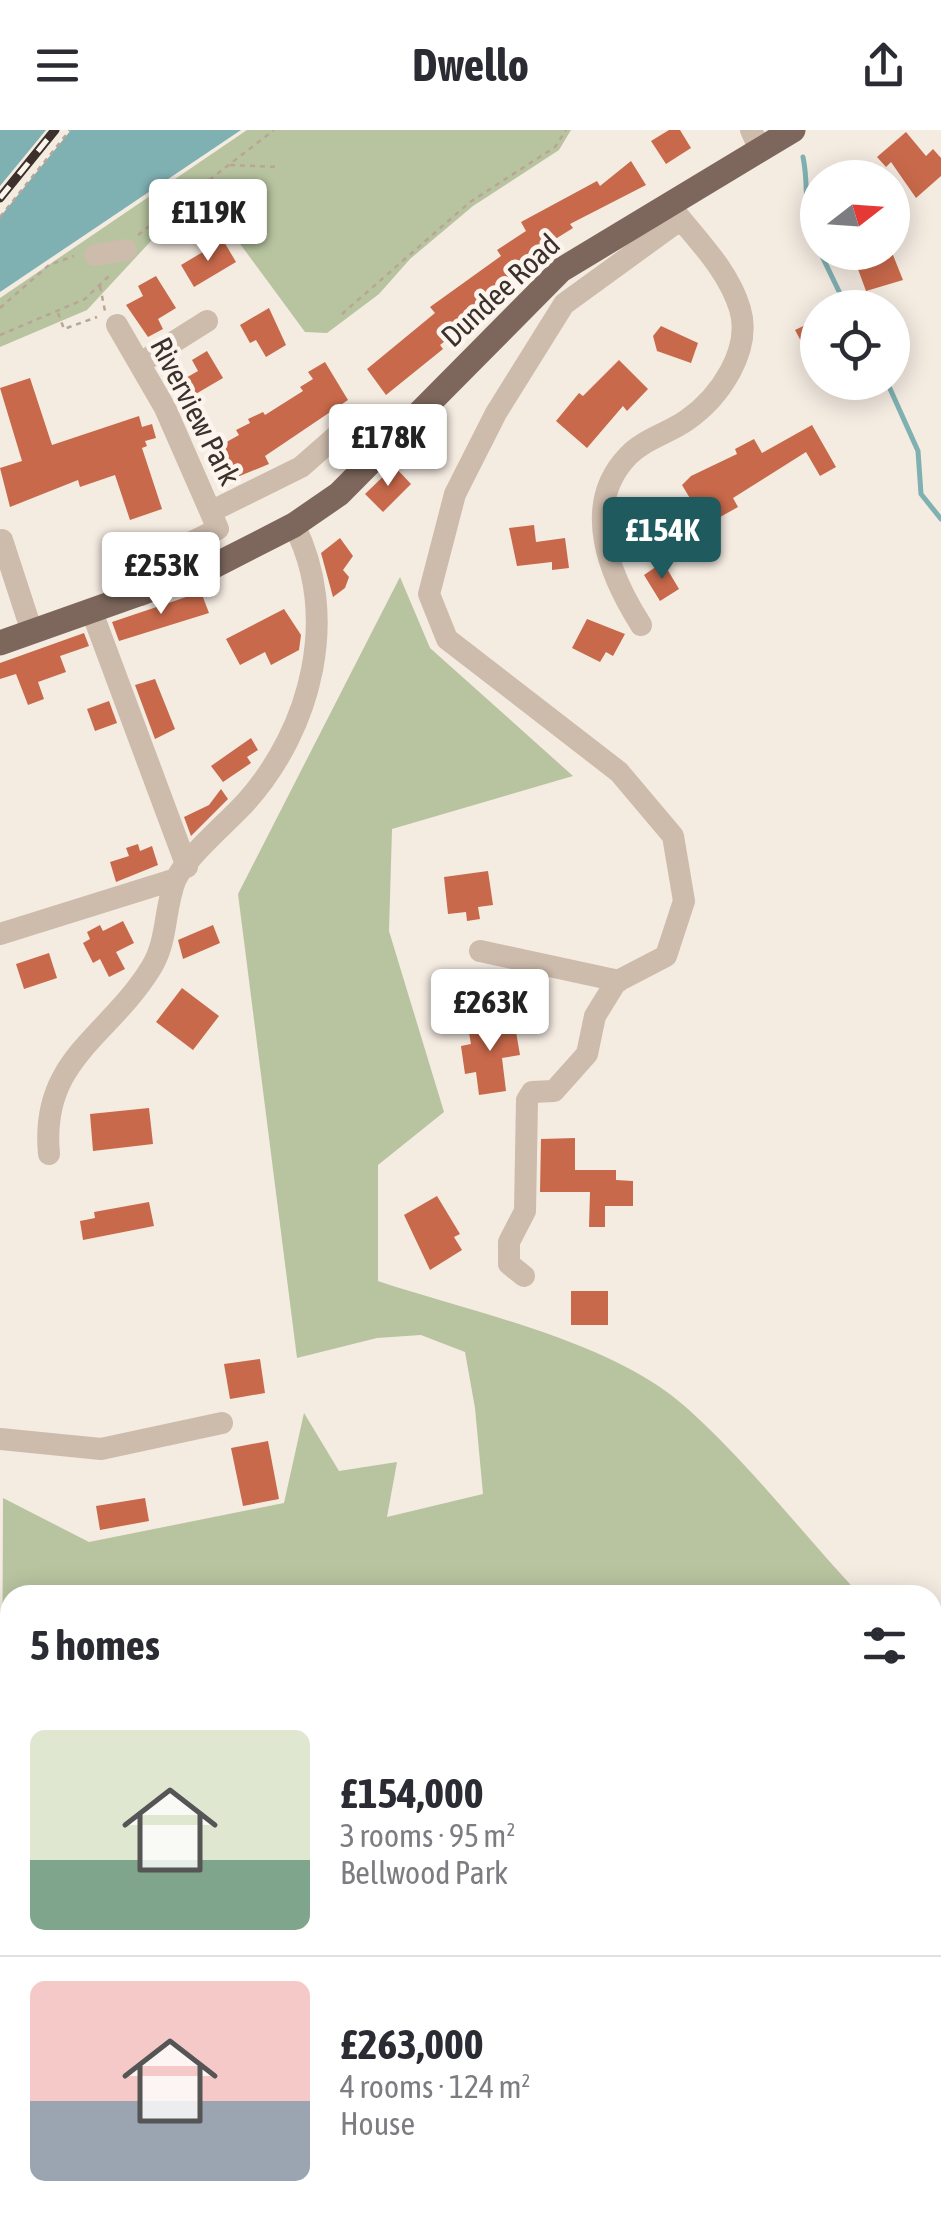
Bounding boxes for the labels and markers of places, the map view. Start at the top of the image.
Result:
pin: £119K [138,179,278,264]
pin: £178K [318,404,458,489]
pin: £154K [592,497,732,582]
pin: £253K [91,532,231,617]
pin: £263K [420,969,560,1054]

